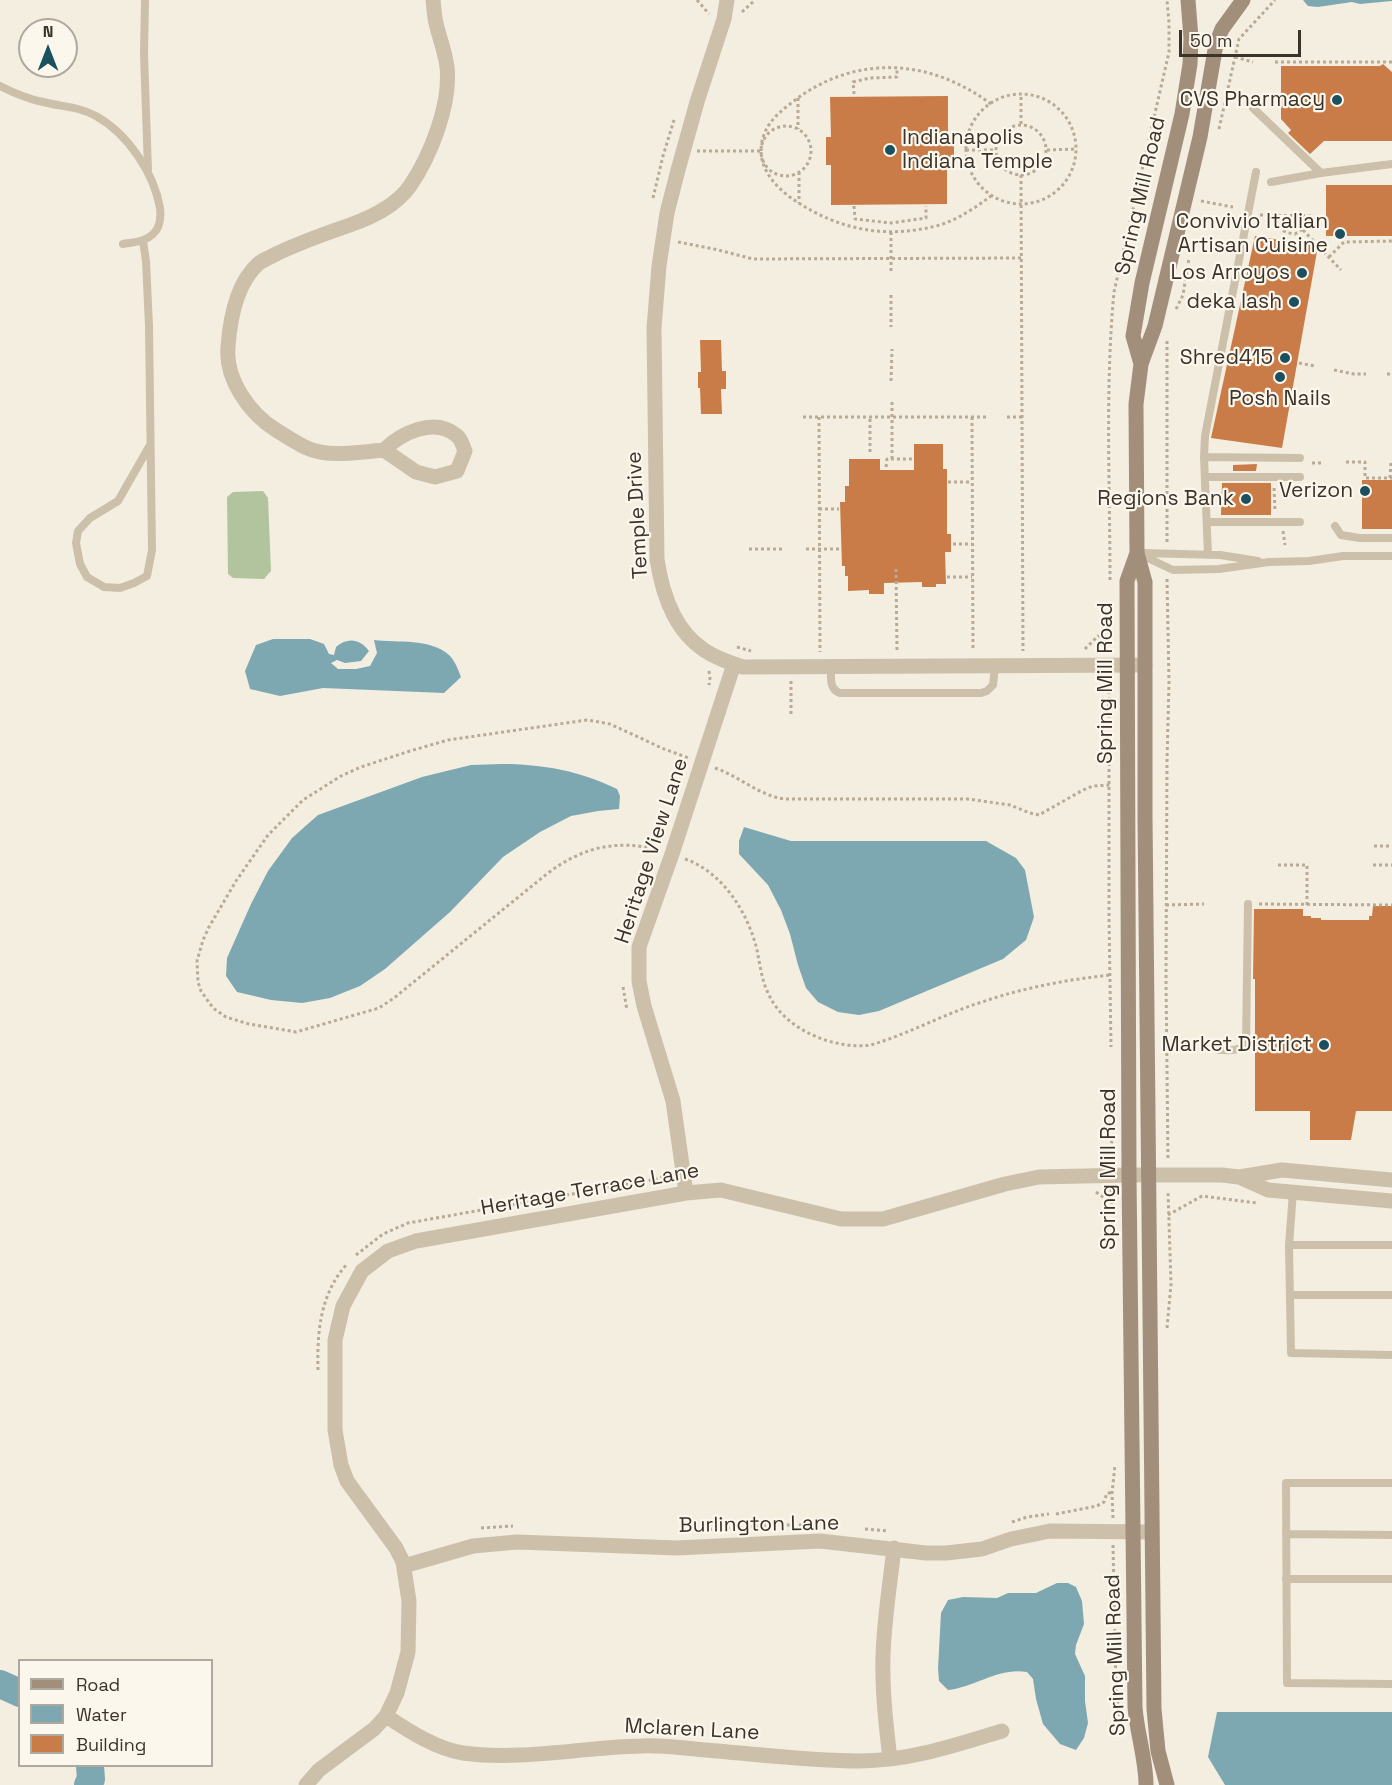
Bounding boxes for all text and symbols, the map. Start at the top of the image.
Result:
north arrow [18,18,78,78]
scale bar [1182,18,1304,56]
text: N [43,21,53,42]
text: 50 m [1190,29,1232,52]
place label: CVS Pharmacy [1180,87,1325,113]
marker: CVS Pharmacy [1330,93,1344,107]
street label: Spring Mill Road [1111,114,1171,278]
place label: Indianapolis Indiana Temple [902,125,1053,175]
marker: Indianapolis Indiana Temple [883,143,897,157]
place label: Convivio Italian Artisan Cuisine [1176,209,1328,259]
marker: Convivio Italian Artisan Cuisine [1333,227,1347,241]
place label: Los Arroyos [1171,260,1290,286]
marker: Los Arroyos [1295,266,1309,280]
place label: deka lash [1186,289,1282,315]
marker: deka lash [1287,295,1301,309]
place label: Shred415 [1180,345,1273,371]
marker: Shred415 [1278,351,1292,365]
marker: Posh Nails [1273,370,1287,384]
place label: Posh Nails [1229,386,1331,412]
street label: Temple Drive [622,451,654,579]
place label: Verizon [1279,478,1353,504]
marker: Verizon [1358,484,1372,498]
place label: Regions Bank [1097,486,1234,512]
marker: Regions Bank [1239,492,1253,506]
street label: Spring Mill Road [1093,602,1119,764]
street label: Heritage View Lane [610,755,694,947]
place label: Market District [1162,1032,1312,1058]
marker: Market District [1317,1038,1331,1052]
street label: Spring Mill Road [1096,1088,1122,1250]
street label: Heritage Terrace Lane [479,1158,701,1222]
street label: Burlington Lane [678,1511,840,1539]
street label: Spring Mill Road [1101,1574,1131,1736]
legend [18,1659,213,1767]
text: Road [76,1673,120,1696]
text: Water [76,1703,127,1726]
street label: Mclaren Lane [624,1714,760,1746]
text: Building [76,1733,146,1756]

